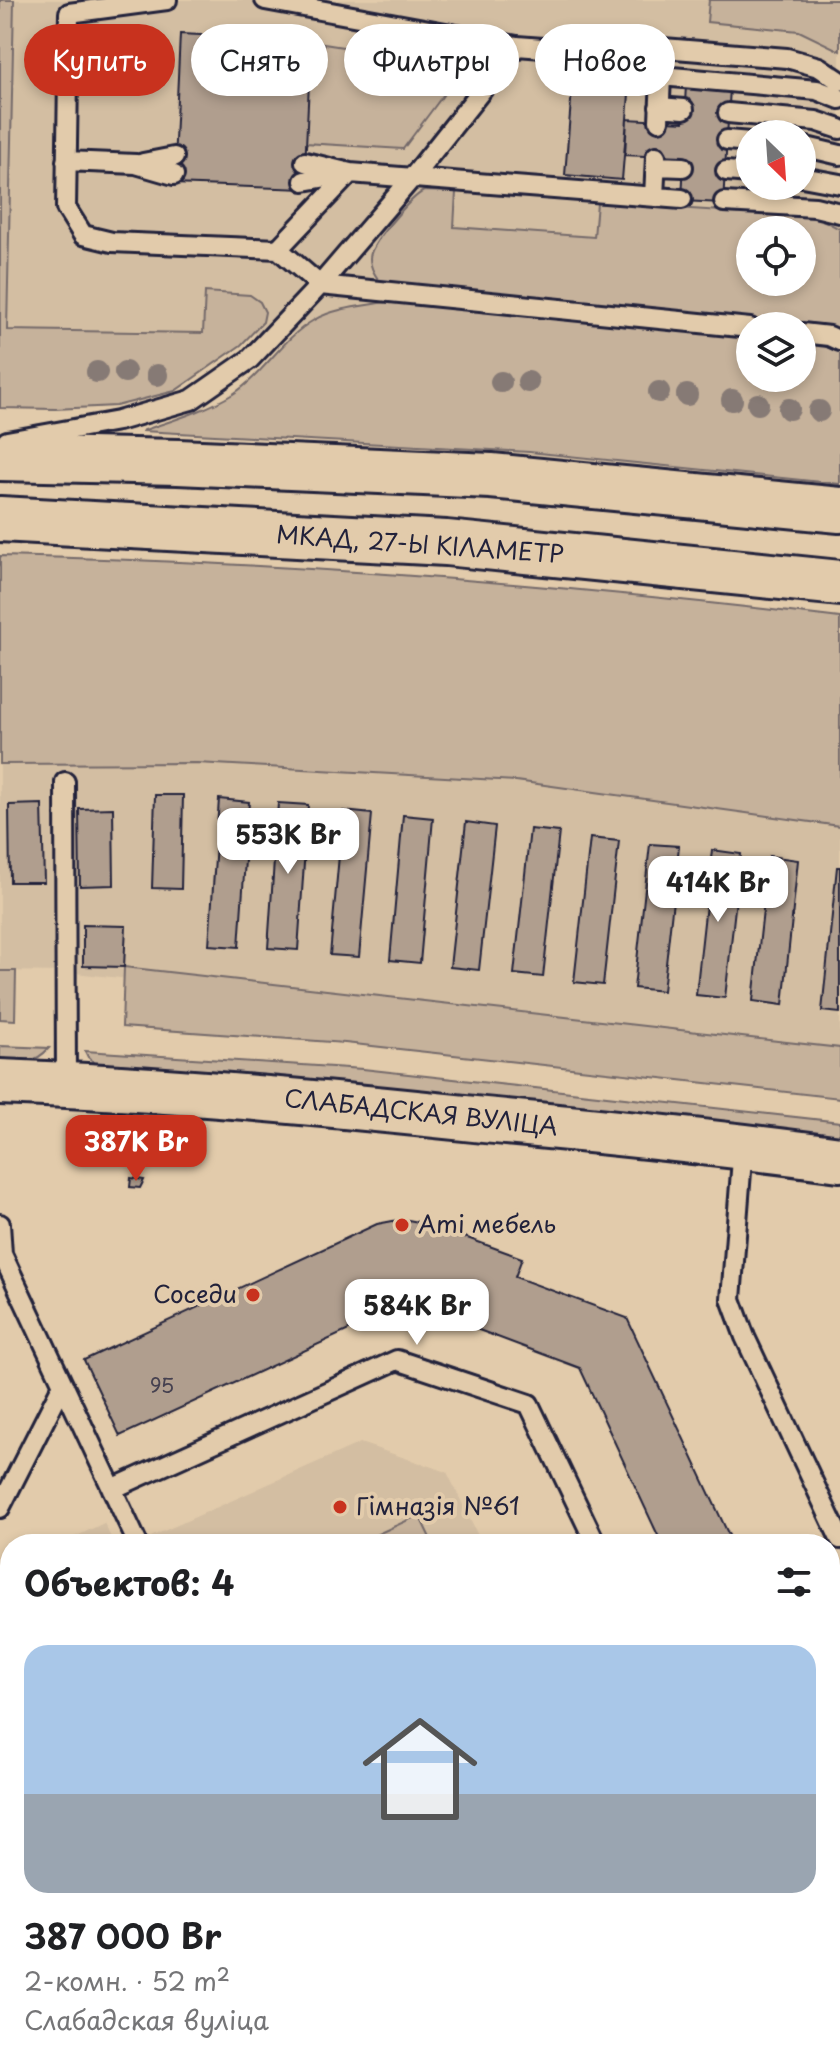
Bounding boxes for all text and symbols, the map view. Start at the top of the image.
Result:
chip: Купить [24,24,175,96]
chip: Снять [191,24,328,96]
chip: Фильтры [344,24,519,96]
chip: Новое [535,24,675,96]
north arrow [736,120,816,200]
map controls [736,120,816,392]
button: locate [736,216,816,296]
button: layers [736,312,816,392]
street label: МКАД, 27-Ы КІЛАМЕТР [275,515,565,571]
pin: 553K Br [214,808,362,876]
text: 553K Br [235,814,341,853]
pin: 414K Br [644,856,792,924]
text: 414K Br [666,862,770,901]
street label: СЛАБАДСКАЯ ВУЛІЦА [283,1079,560,1143]
pin: 387K Br [62,1115,210,1183]
text: 387K Br [84,1121,188,1160]
place label: Ami мебель [418,1205,556,1241]
marker: Ami мебель [393,1216,411,1234]
place label: Соседи [153,1275,237,1311]
pin: 584K Br [343,1279,491,1347]
text: 584K Br [363,1285,471,1324]
marker: Соседи [244,1286,262,1304]
house number: 95 [150,1370,174,1400]
place label: Гімназія №61 [356,1487,520,1523]
marker: Гімназія №61 [331,1498,349,1516]
text: Объектов: 4 [24,1556,235,1608]
icon: filters [772,1560,816,1604]
icon: home [348,1697,492,1841]
text: 387 000 Br [24,1909,222,1961]
text: 2-комн. · 52 m² [24,1961,230,2000]
text: Слабадская вуліца [24,2000,269,2039]

